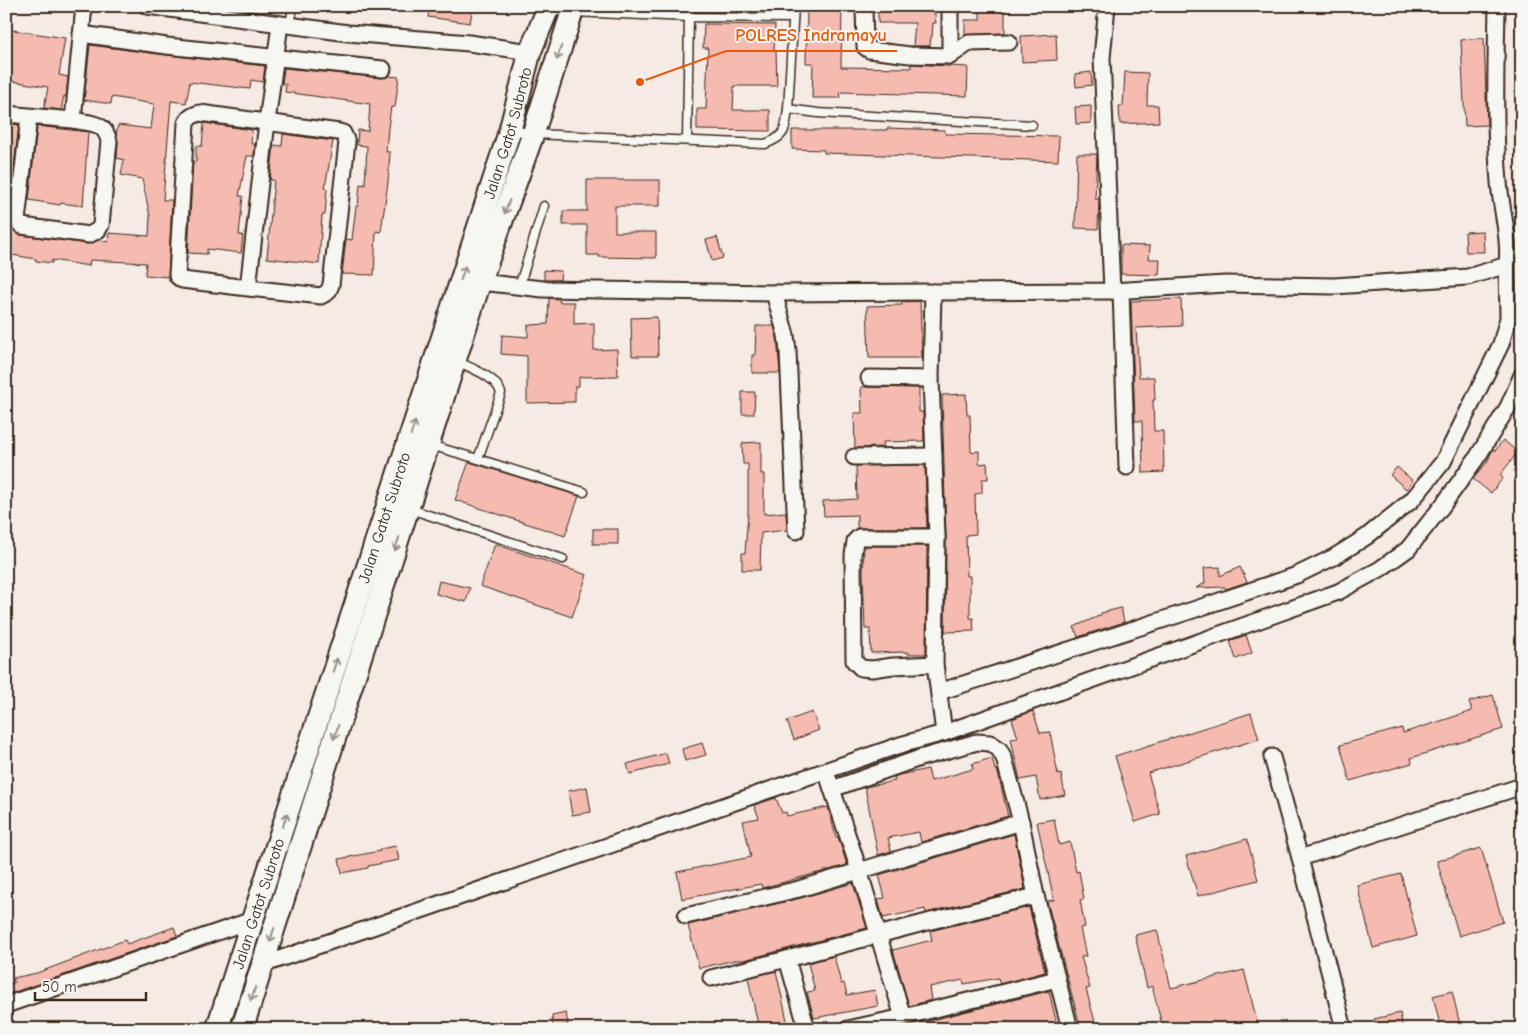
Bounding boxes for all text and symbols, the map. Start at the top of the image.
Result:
callout: POLRES Indramayu [726,18,897,51]
text: POLRES Indramayu [735,25,887,46]
one-way arrow [554,44,563,60]
street label: Jalan Gatot Subroto [480,65,536,201]
one-way arrow [502,198,511,214]
one-way arrow [459,266,468,281]
one-way arrow [408,420,418,436]
street label: Jalan Gatot Subroto [355,450,414,585]
one-way arrow [391,536,401,552]
one-way arrow [331,658,340,674]
one-way arrow [331,724,341,740]
one-way arrow [280,812,290,828]
street label: Jalan Gatot Subroto [229,836,289,971]
one-way arrow [266,926,276,942]
scale bar [35,970,146,1002]
text: 50 m [42,978,77,996]
one-way arrow [248,986,258,1002]

